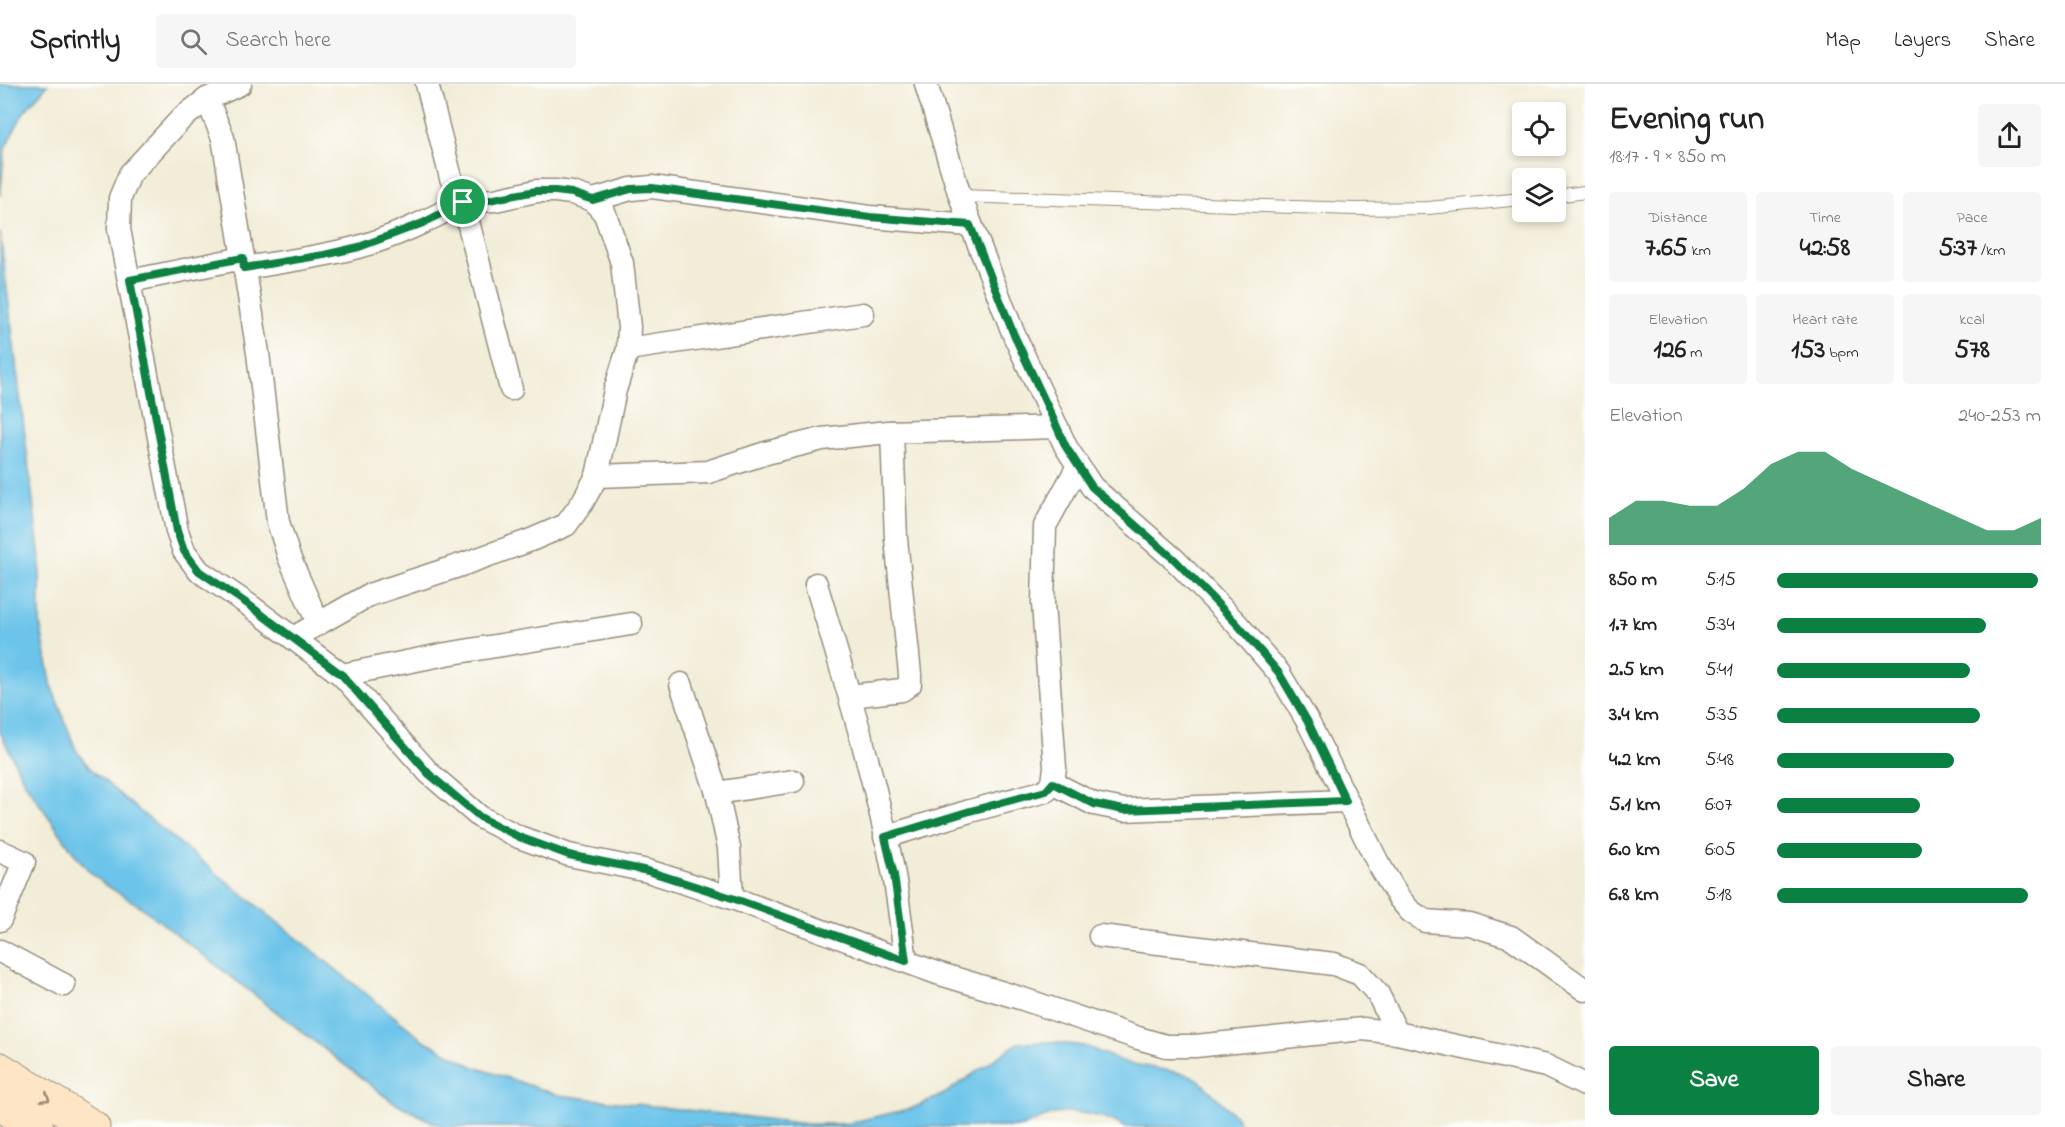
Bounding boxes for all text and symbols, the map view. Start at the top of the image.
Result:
search box [156,14,576,68]
text: Sprintly [30,21,120,62]
icon: search [177,25,210,58]
text: Search here [225,25,331,57]
text: Map [1825,26,1861,56]
text: Layers [1894,26,1951,56]
text: Share [1984,26,2035,56]
text: Evening run [1609,96,1764,144]
map controls [1512,102,1566,222]
button: locate [1512,102,1566,156]
button: share [1978,104,2041,167]
text: 18:17 · 9 × 850 m [1609,143,1726,172]
button: layers [1512,168,1566,222]
pin [437,176,488,227]
icon: arrive [446,185,479,218]
text: Distance [1649,206,1707,230]
text: Time [1809,206,1841,230]
text: Pace [1956,206,1988,230]
text: 7.65 [1645,230,1687,268]
text: 42:58 [1800,230,1850,268]
text: 5:37 [1939,230,1977,268]
text: km [1687,239,1711,263]
text: /km [1977,239,2005,263]
text: Elevation [1649,308,1707,332]
text: Heart rate [1792,308,1858,332]
text: kcal [1959,308,1985,332]
text: 126 [1653,332,1686,370]
text: 153 [1791,332,1825,370]
text: 578 [1954,332,1990,370]
text: m [1686,341,1703,365]
text: bpm [1825,341,1859,365]
text: Elevation [1609,402,1683,431]
text: 240–253 m [1958,402,2041,431]
text: 850 m [1609,566,1657,595]
text: 5:15 [1705,566,1736,595]
text: 1.7 km [1609,611,1657,640]
text: 5:34 [1705,611,1735,640]
text: 2.5 km [1609,656,1664,685]
text: 5:41 [1705,656,1733,685]
text: 3.4 km [1609,701,1659,730]
text: 5:35 [1705,701,1738,730]
text: 4.2 km [1609,746,1661,775]
text: 5:48 [1705,746,1734,775]
text: 5.1 km [1609,791,1660,820]
text: 6:07 [1705,791,1732,820]
text: 6.0 km [1609,836,1660,865]
text: 6:05 [1705,836,1736,865]
text: 6.8 km [1609,881,1659,910]
text: 5:18 [1705,881,1732,910]
button: Save [1609,1046,1819,1115]
button: Share [1831,1046,2041,1115]
one-way arrow [40,1090,51,1101]

